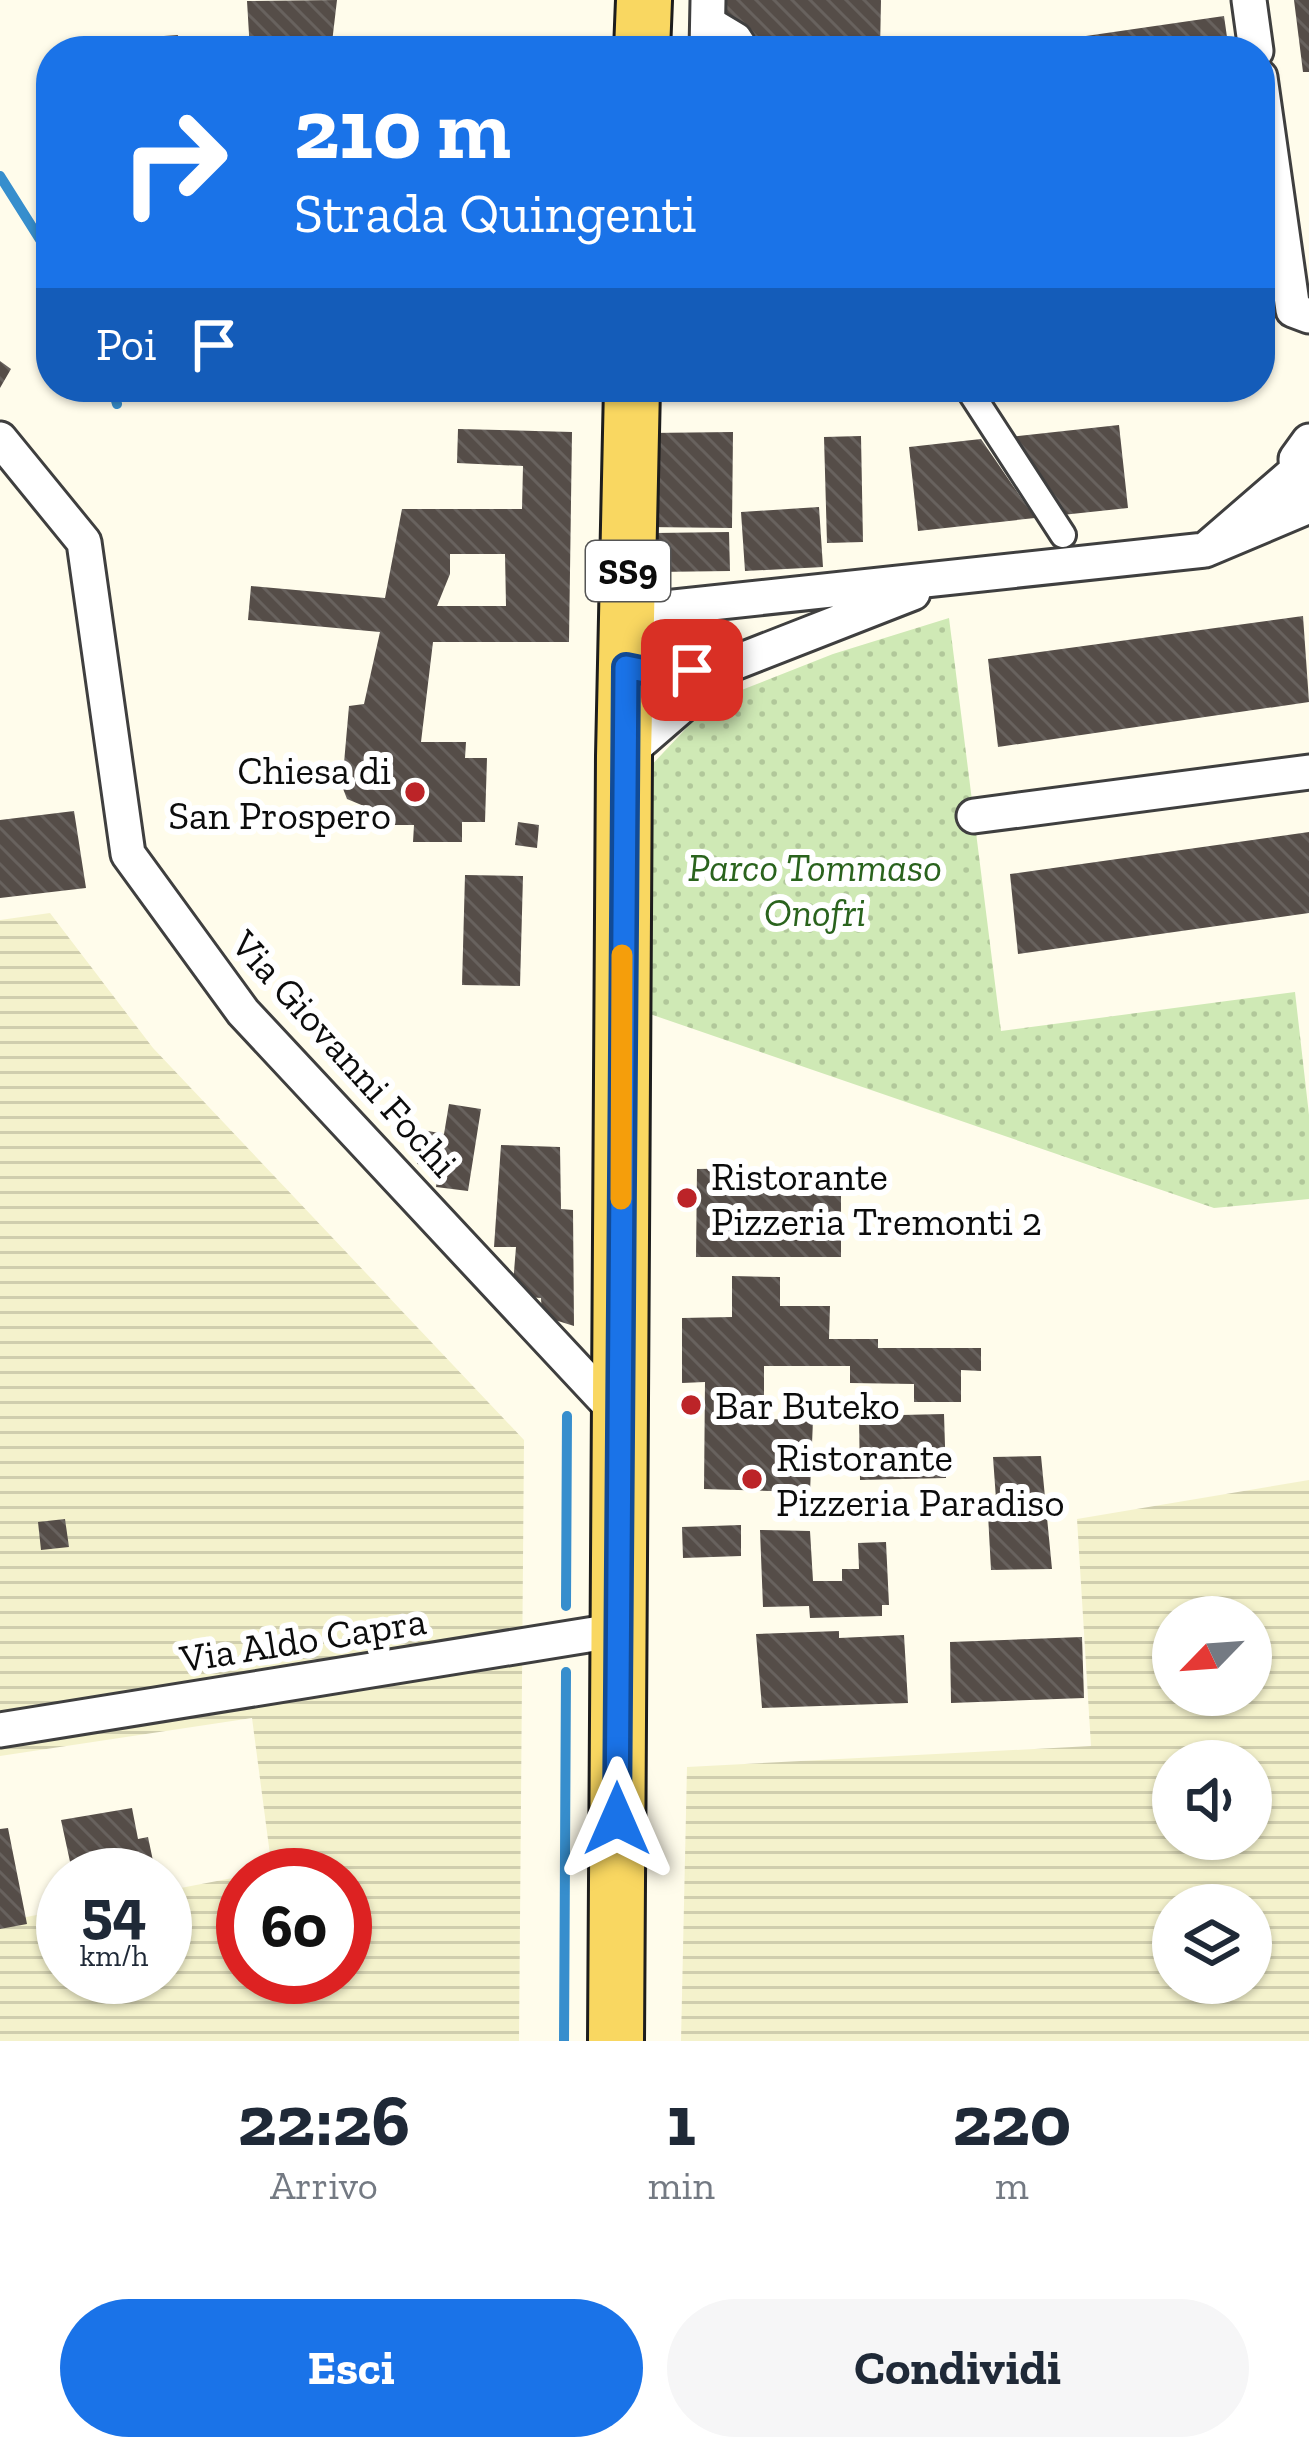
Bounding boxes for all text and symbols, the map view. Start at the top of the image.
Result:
text: 210 m [294,79,511,180]
icon: right [96,84,252,240]
text: Strada Quingenti [294,181,697,246]
icon: arrive [181,312,247,378]
text: Poi [96,318,157,372]
road number: SS9 [586,541,670,601]
pin [641,619,743,721]
icon: arrive [659,637,725,703]
place label: Chiesa di San Prospero [168,747,391,839]
marker: Chiesa di San Prospero [402,779,428,805]
park label: Parco Tommaso Onofri [688,844,942,936]
street label: Via Giovanni Fochi [221,920,468,1186]
place label: Ristorante Pizzeria Tremonti 2 [711,1153,1042,1245]
marker: Ristorante Pizzeria Tremonti 2 [674,1185,700,1211]
place label: Bar Buteko [715,1382,900,1429]
marker: Bar Buteko [678,1392,704,1418]
place label: Ristorante Pizzeria Paradiso [776,1434,1064,1526]
marker: Ristorante Pizzeria Paradiso [739,1466,765,1492]
north arrow [1152,1596,1272,1716]
map controls [1152,1596,1272,2004]
street label: Via Aldo Capra [176,1597,430,1682]
button: sound [1152,1740,1272,1860]
position arrow [554,1756,680,1882]
speed limit sign: 60 [216,1848,372,2004]
text: 54 [81,1875,147,1947]
button: layers [1152,1884,1272,2004]
text: km/h [80,1938,148,1974]
text: 22:26 [238,2077,410,2163]
text: 1 [667,2077,696,2163]
text: 220 [952,2077,1071,2163]
text: Arrivo [270,2162,378,2209]
text: min [648,2162,715,2209]
text: m [995,2162,1029,2209]
button: Esci [60,2299,643,2437]
button: Condividi [667,2299,1249,2437]

